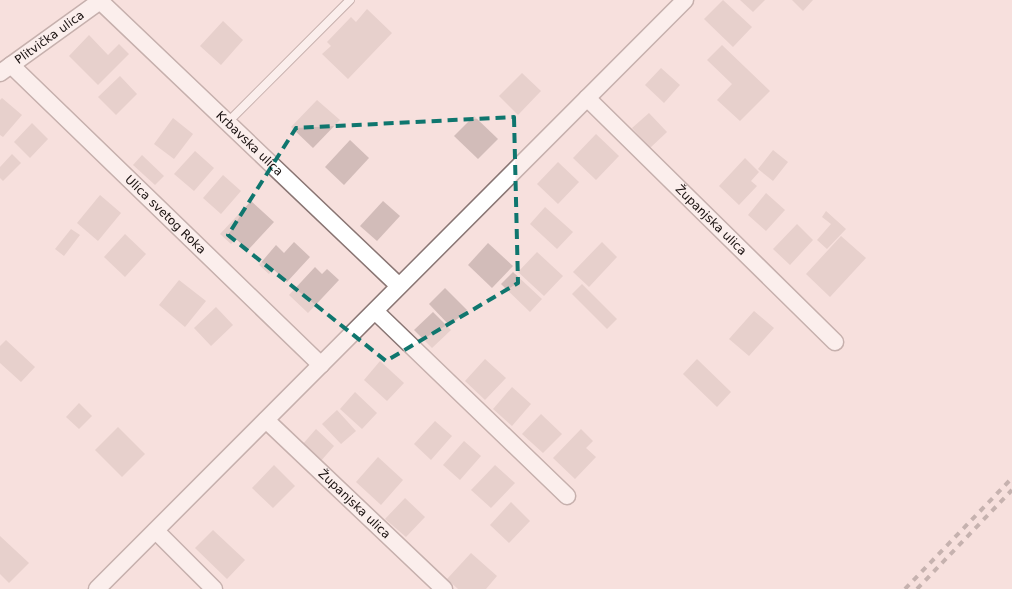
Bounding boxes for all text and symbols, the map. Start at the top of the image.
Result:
street label: Plitvička ulica [12,8,87,67]
street label: Krbavska ulica [213,108,286,179]
street label: Ulica svetog Roka [122,172,209,257]
street label: Županjska ulica [673,181,750,258]
street label: Županjska ulica [315,466,393,542]

